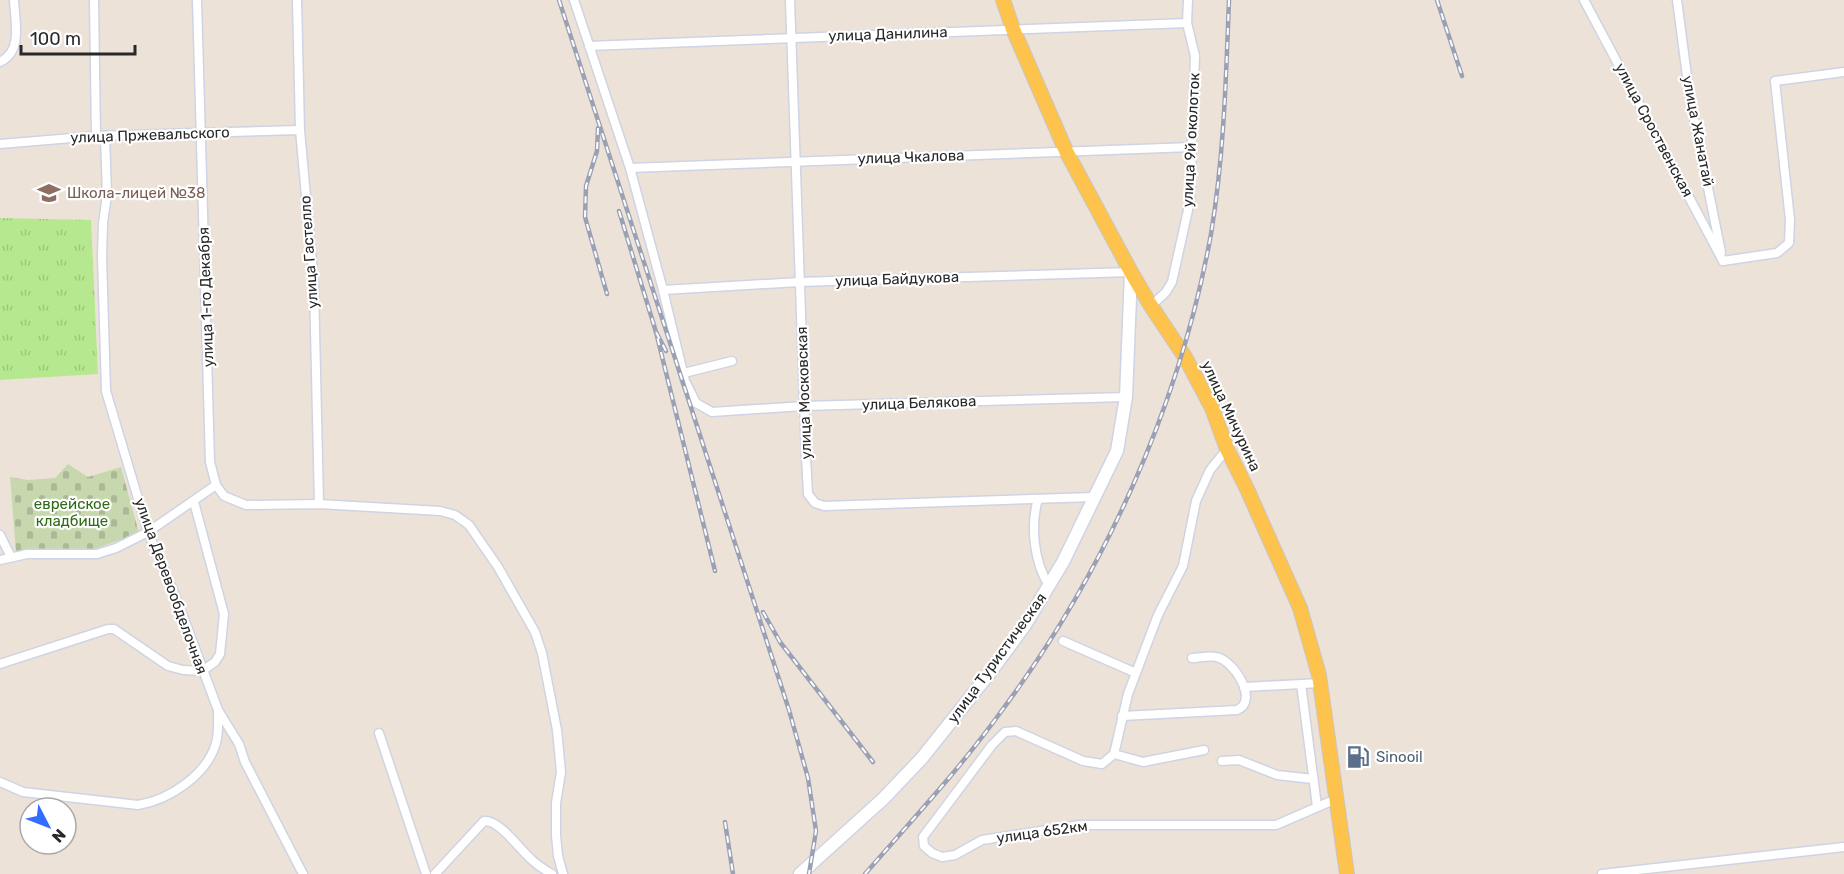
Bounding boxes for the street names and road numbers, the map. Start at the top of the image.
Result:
street label: улица Данилина [828,23,948,45]
street label: улица Сроственская [1611,60,1697,200]
street label: улица 9й околоток [1178,72,1204,208]
street label: улица Жанатай [1678,74,1718,188]
street label: улица Пржевальского [70,123,230,147]
street label: улица Чкалова [857,146,965,168]
street label: улица Гастелло [296,195,322,309]
street label: улица 1-го Декабря [195,227,217,367]
street label: улица Байдукова [835,268,959,290]
street label: улица Московская [793,326,815,460]
street label: улица Мичурина [1198,358,1264,474]
street label: улица Белякова [861,392,977,414]
street label: улица Деревообделочная [131,496,211,676]
street label: улица Туристическая [944,589,1050,727]
street label: улица 652км [995,817,1089,847]

